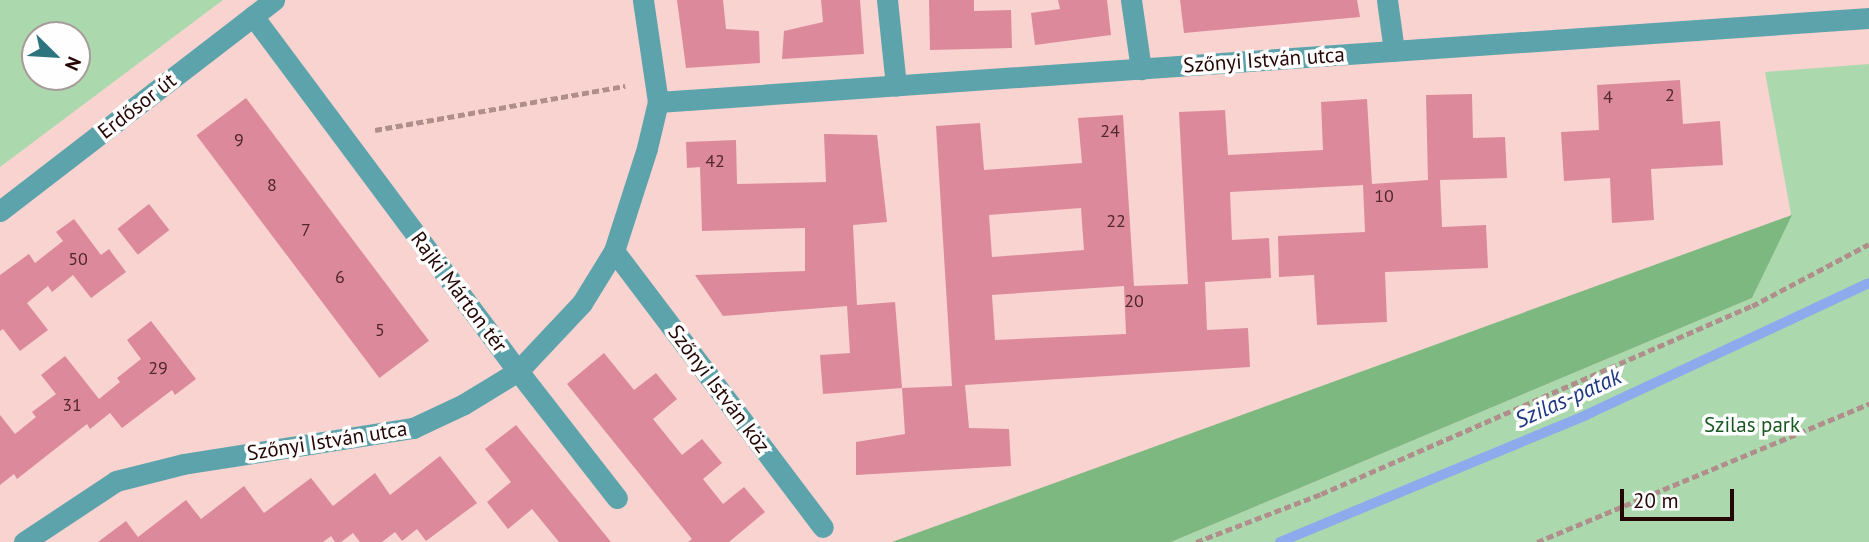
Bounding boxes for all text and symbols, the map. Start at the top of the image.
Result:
north arrow [21,21,91,91]
street label: Szőnyi István utca [1182,42,1346,78]
text: N [60,53,87,74]
street label: Erdősor út [93,68,181,144]
house number: 2 [1665,84,1675,106]
house number: 4 [1603,86,1613,108]
house number: 24 [1100,120,1120,142]
house number: 9 [234,129,244,151]
house number: 42 [705,150,725,172]
house number: 8 [267,174,277,196]
house number: 10 [1374,185,1394,207]
house number: 22 [1106,210,1126,232]
house number: 7 [301,219,311,241]
street label: Rajki Márton tér [406,227,512,357]
house number: 50 [68,248,88,270]
house number: 6 [335,266,345,288]
house number: 20 [1124,290,1144,312]
house number: 5 [375,319,385,341]
street label: Szőnyi István köz [663,320,775,458]
house number: 29 [148,357,168,379]
water label: Szilas-patak [1511,362,1625,434]
house number: 31 [62,394,82,416]
park label: Szilas park [1704,412,1800,438]
street label: Szőnyi István utca [245,416,409,466]
scale bar [1624,476,1738,520]
text: 20 m [1633,487,1679,514]

